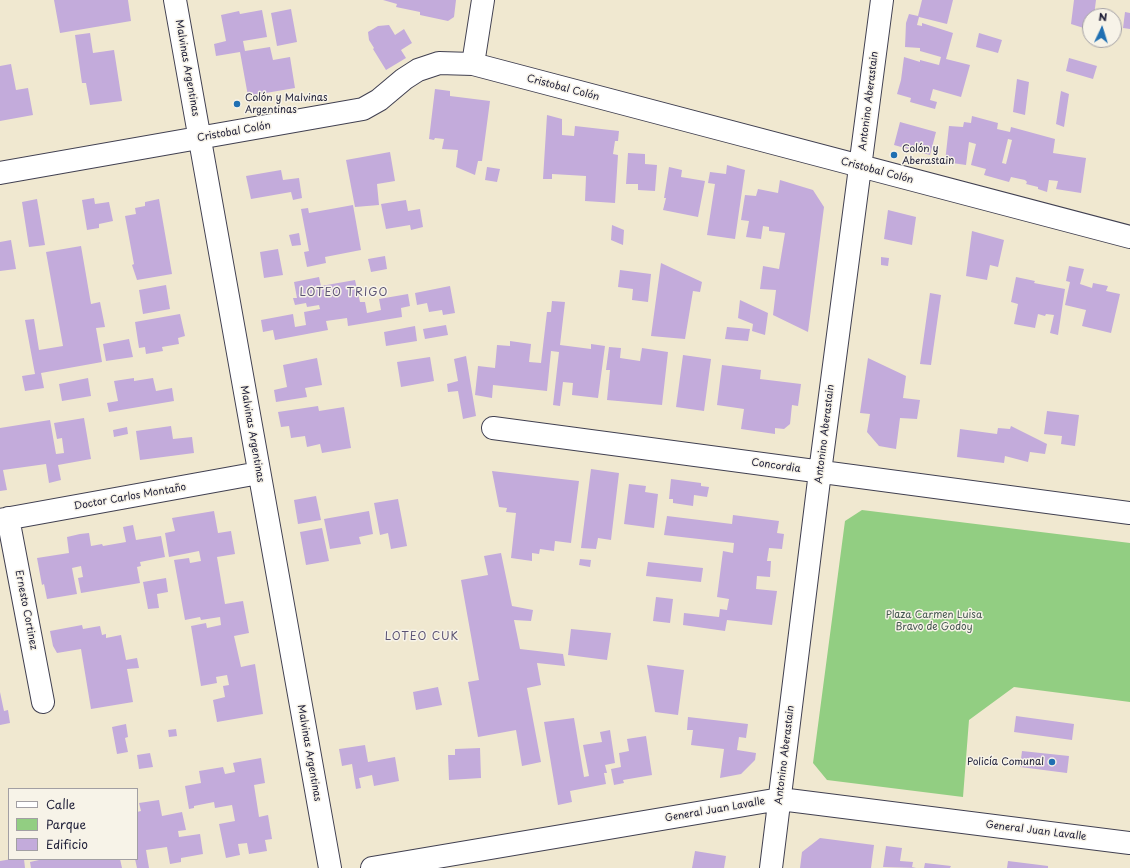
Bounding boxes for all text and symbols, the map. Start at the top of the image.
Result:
north arrow [1082,8,1122,48]
text: N [1098,8,1108,25]
street label: Malvinas Argentinas [173,19,201,117]
street label: Antonino Aberastain [857,51,881,151]
street label: Cristobal Colón [525,73,601,103]
place label: Colón y Malvinas Argentinas [245,92,328,116]
marker: Colón y Malvinas Argentinas [232,99,242,109]
street label: Cristobal Colón [196,120,272,144]
place label: Colón y Aberastain [902,143,954,166]
marker: Colón y Aberastain [889,150,899,160]
street label: Cristobal Colón [839,156,915,186]
district label: LOTEO TRIGO [300,286,388,300]
street label: Antonino Aberastain [813,384,837,484]
street label: Malvinas Argentinas [238,385,266,483]
street label: Concordia [751,457,801,475]
street label: Doctor Carlos Montaño [73,481,187,513]
street label: Ernesto Cortinez [12,569,40,651]
park label: Plaza Carmen Luisa Bravo de Godoy [886,609,982,632]
district label: LOTEO CUK [385,630,459,644]
street label: Malvinas Argentinas [295,704,323,802]
street label: Antonino Aberastain [773,705,797,805]
place label: Policía Comunal [967,756,1044,768]
marker: Policía Comunal [1047,757,1057,767]
legend [8,788,138,860]
text: Calle [46,795,75,813]
street label: General Juan Lavalle [664,795,766,825]
text: Parque [46,815,86,833]
street label: General Juan Lavalle [985,819,1087,843]
text: Edificio [46,835,88,853]

